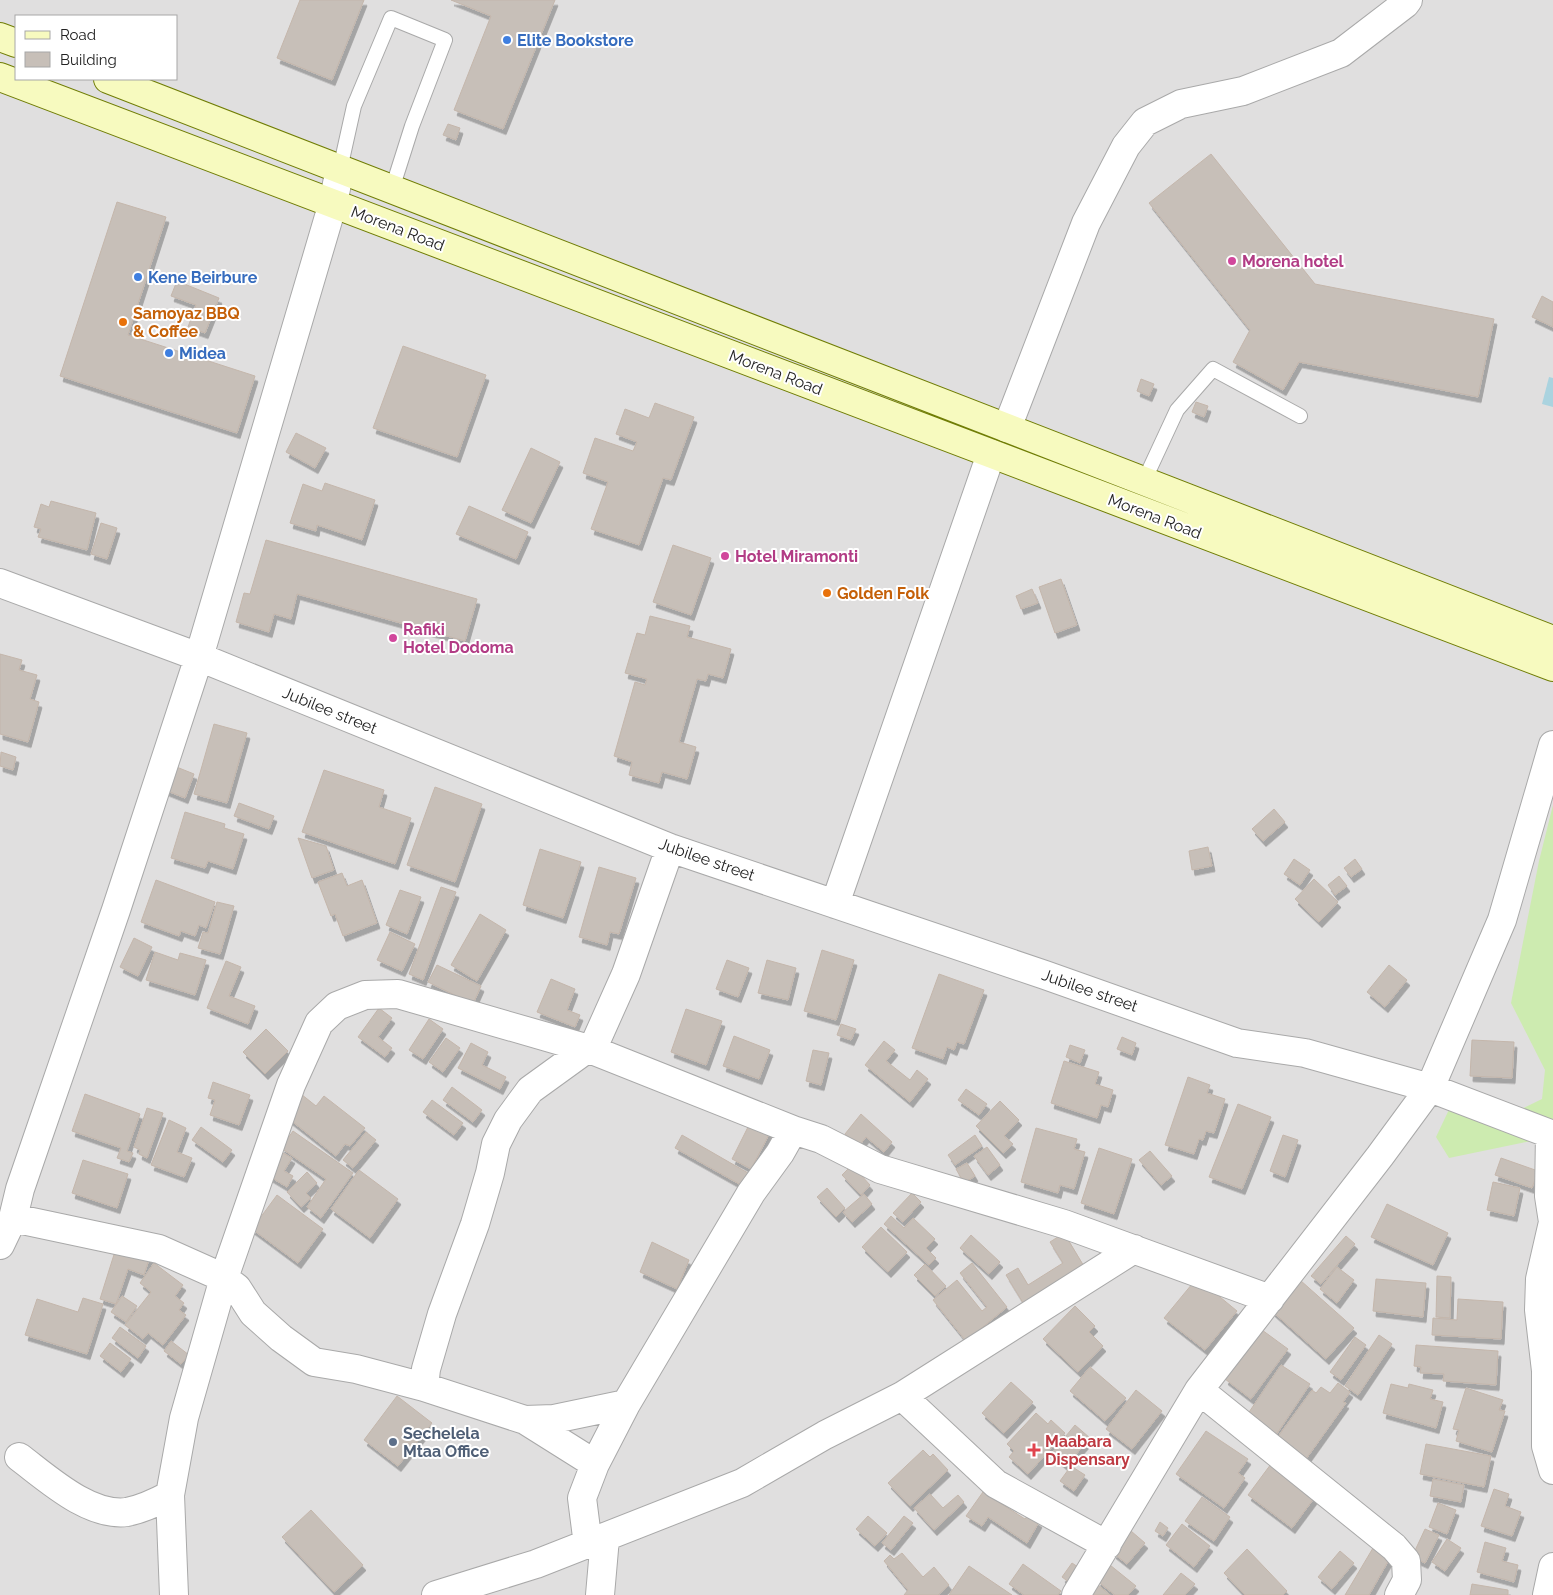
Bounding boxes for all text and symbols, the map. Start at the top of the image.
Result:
legend [15,15,178,80]
text: Road [60,26,96,44]
place label: Elite Bookstore [517,31,634,50]
marker: Elite Bookstore [501,34,513,46]
text: Building [60,51,117,69]
street label: Morena Road [348,202,447,255]
place label: Morena hotel [1242,252,1345,271]
marker: Morena hotel [1226,255,1238,267]
place label: Kene Beirbure [148,268,258,287]
marker: Kene Beirbure [132,271,144,283]
place label: Samoyaz BBQ & Coffee [133,304,240,341]
marker: Samoyaz BBQ & Coffee [117,316,129,328]
place label: Midea [179,344,226,363]
street label: Morena Road [726,346,825,399]
marker: Midea [163,347,175,359]
street label: Morena Road [1105,490,1204,543]
place label: Hotel Miramonti [735,547,858,566]
marker: Hotel Miramonti [719,550,731,562]
place label: Golden Folk [837,584,929,603]
marker: Golden Folk [821,587,833,599]
place label: Rafiki Hotel Dodoma [403,620,514,657]
marker: Rafiki Hotel Dodoma [387,632,399,644]
street label: Jubilee street [280,683,380,738]
street label: Jubilee street [656,834,758,885]
street label: Jubilee street [1039,965,1141,1016]
place label: Sechelela Mtaa Office [403,1424,489,1461]
place label: Maabara Dispensary [1045,1432,1130,1469]
marker: Sechelela Mtaa Office [387,1436,399,1448]
marker: Maabara Dispensary [1027,1443,1041,1457]

